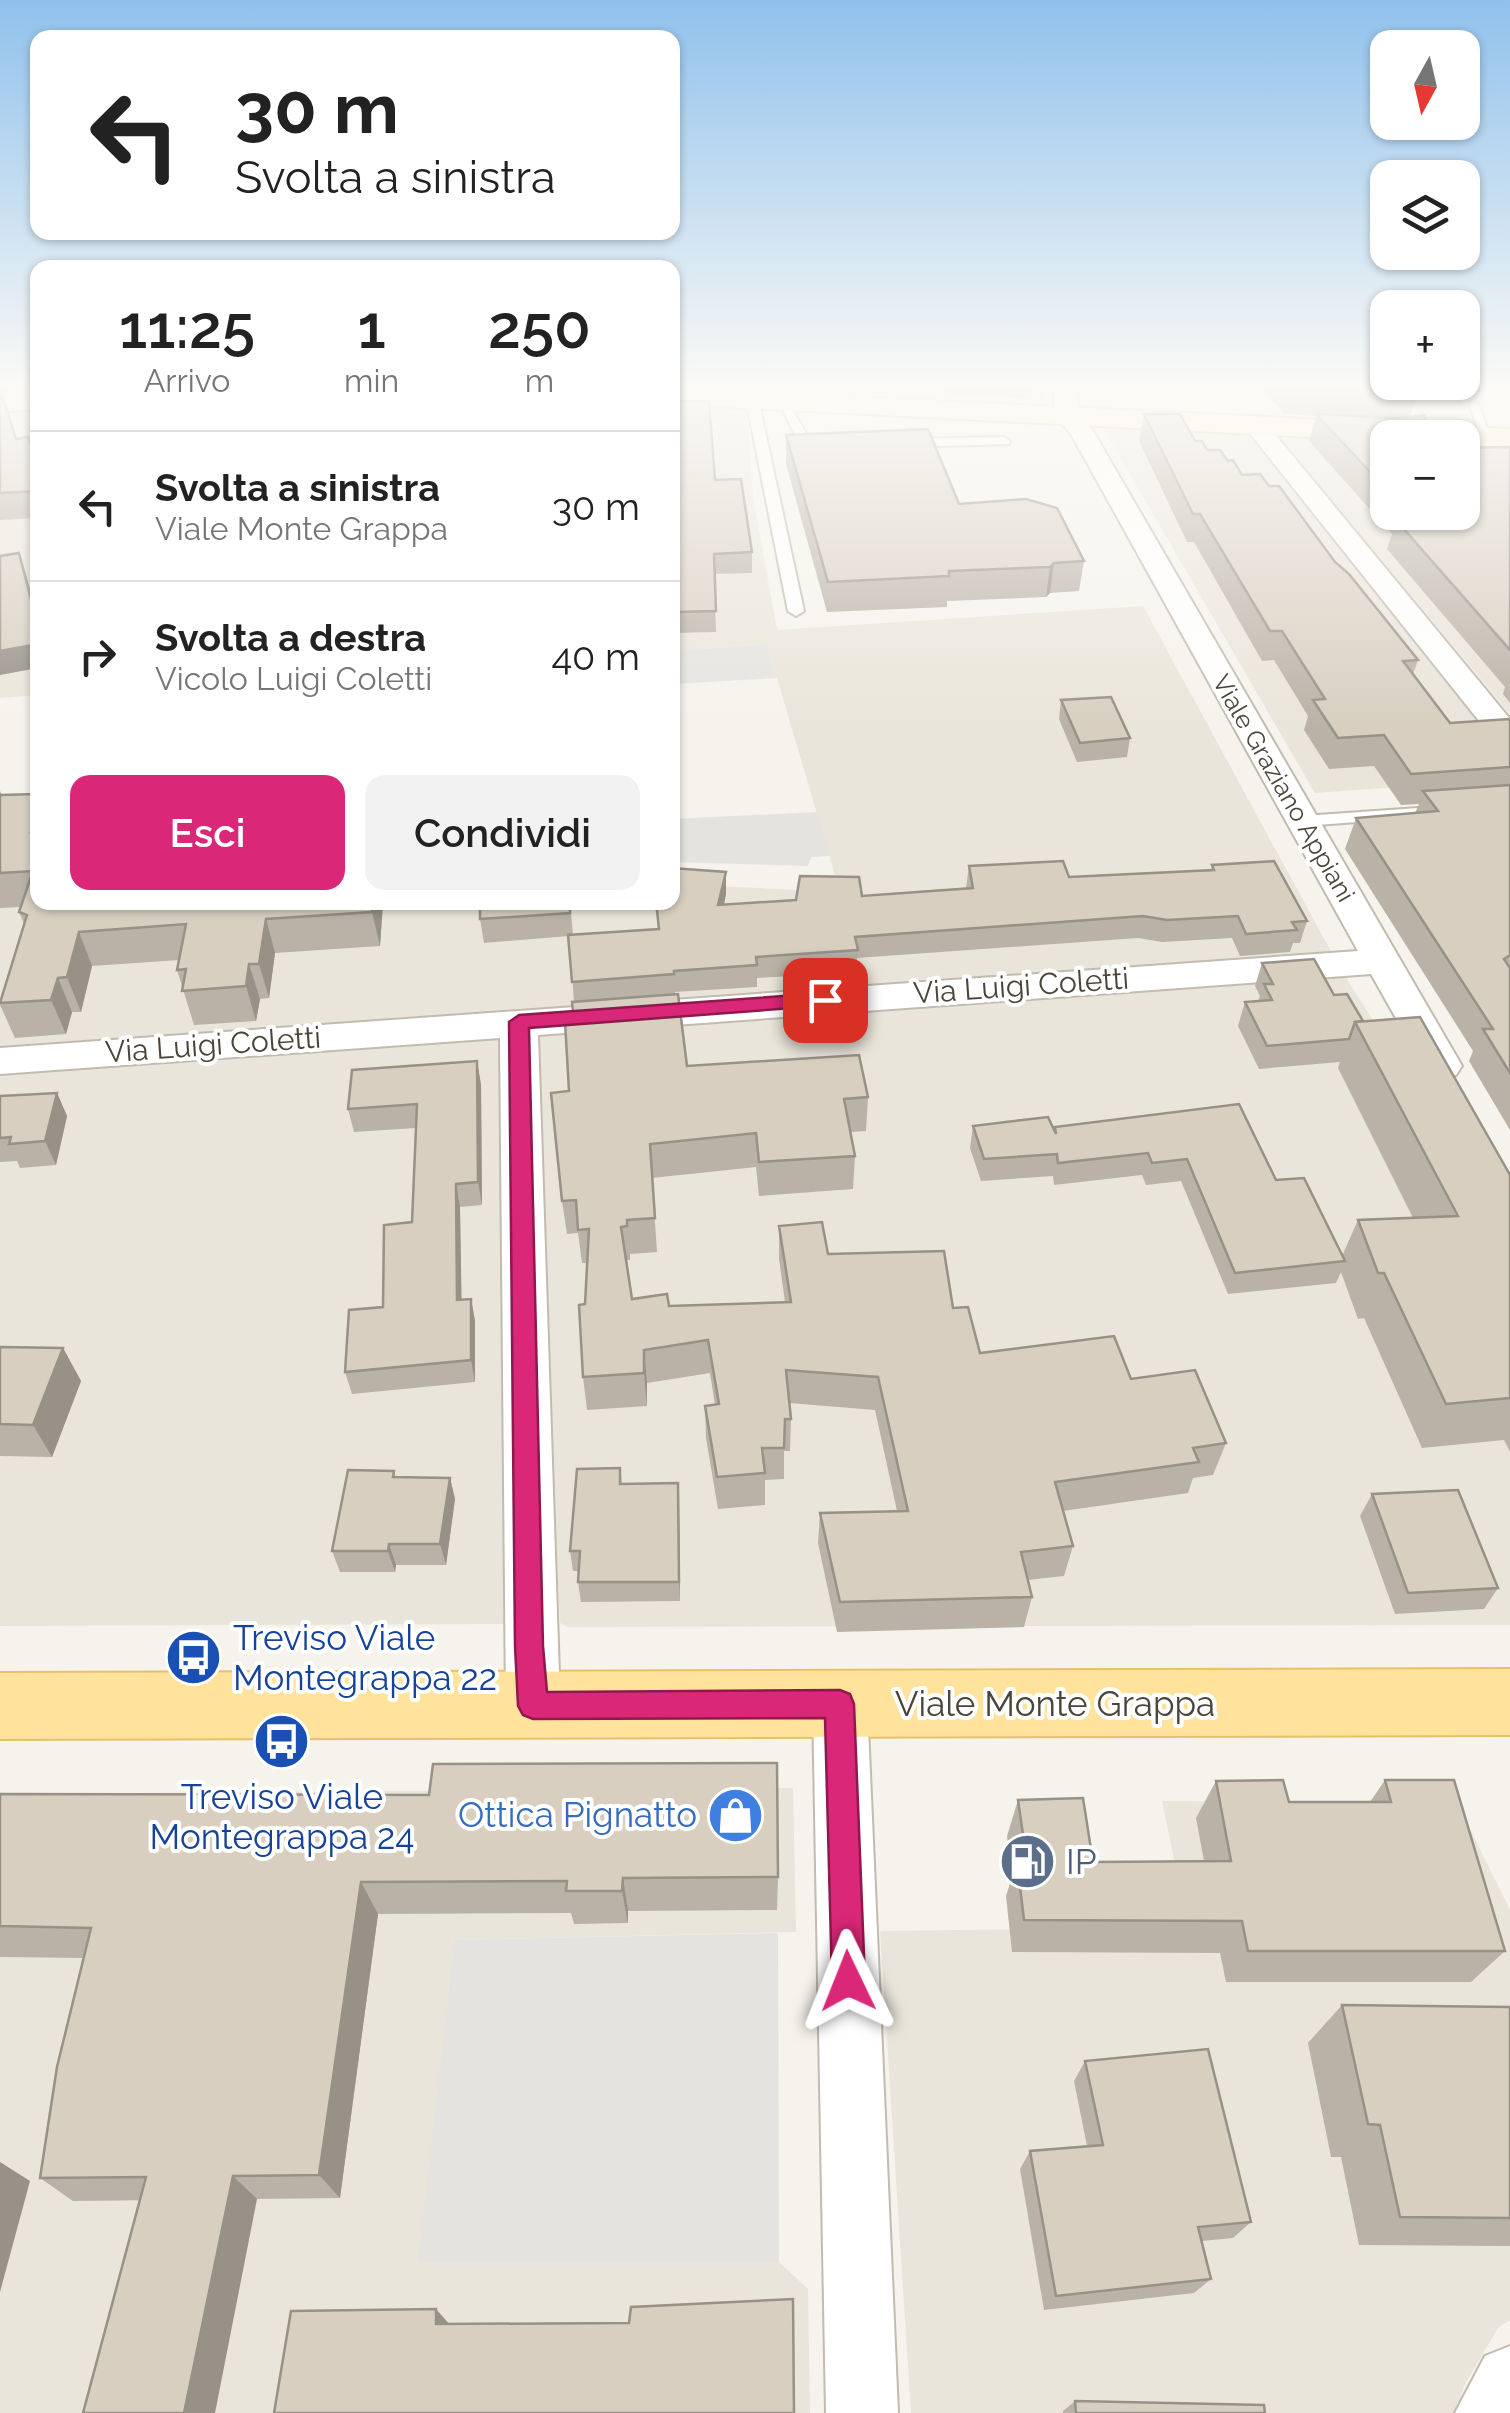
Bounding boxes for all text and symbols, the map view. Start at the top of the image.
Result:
north arrow [1370,30,1480,140]
map controls [1370,30,1480,530]
text: 30 m [235,67,399,149]
icon: left [70,70,200,200]
text: Svolta a sinistra [235,151,555,204]
button: layers [1370,160,1480,270]
button: + [1370,290,1480,400]
text: 11:25 [119,292,255,362]
text: 1 [357,292,386,362]
text: 250 [488,292,591,362]
text: Arrivo [144,362,230,399]
text: min [344,362,399,399]
text: m [525,362,554,399]
button: − [1370,420,1480,530]
text: Svolta a sinistra [155,465,440,510]
icon: left [70,479,125,534]
text: 30 m [552,484,640,529]
text: Viale Monte Grappa [155,510,448,547]
text: Svolta a destra [155,615,426,660]
icon: right [70,629,125,684]
text: 40 m [551,634,640,679]
text: Vicolo Luigi Coletti [155,660,432,697]
street label: Viale Graziano Appiani [1207,669,1361,907]
button: Esci [70,775,345,890]
button: Condividi [365,775,640,890]
pin [783,958,868,1043]
street label: Via Luigi Coletti [912,961,1130,1010]
icon: arrive [798,973,853,1028]
street label: Via Luigi Coletti [104,1020,322,1069]
place label: Treviso Viale Montegrappa 22 [233,1617,497,1698]
bus stop icon: Treviso Viale Montegrappa 22 [164,1628,224,1688]
street label: Viale Monte Grappa [895,1683,1215,1724]
bus stop icon: Treviso Viale Montegrappa 24 [252,1711,312,1771]
place label: Treviso Viale Montegrappa 24 [150,1776,414,1857]
shop icon: Ottica Pignatto [706,1785,766,1845]
place label: Ottica Pignatto [458,1794,697,1835]
fuel station icon: IP [997,1832,1057,1892]
place label: IP [1066,1841,1096,1882]
position arrow [796,1929,900,2033]

